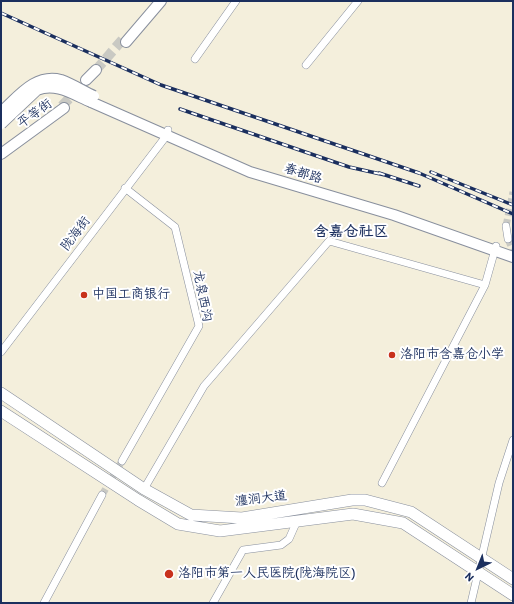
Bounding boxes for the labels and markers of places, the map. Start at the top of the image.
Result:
place label: 中国工商银行 [92,287,170,303]
marker: 中国工商银行 [79,290,89,300]
place label: 洛阳市含嘉仓小学 [400,347,504,363]
marker: 洛阳市含嘉仓小学 [387,350,397,360]
place label: 洛阳市第一人民医院(陇海院区) [178,566,355,582]
marker: 洛阳市第一人民医院(陇海院区) [163,568,175,580]

